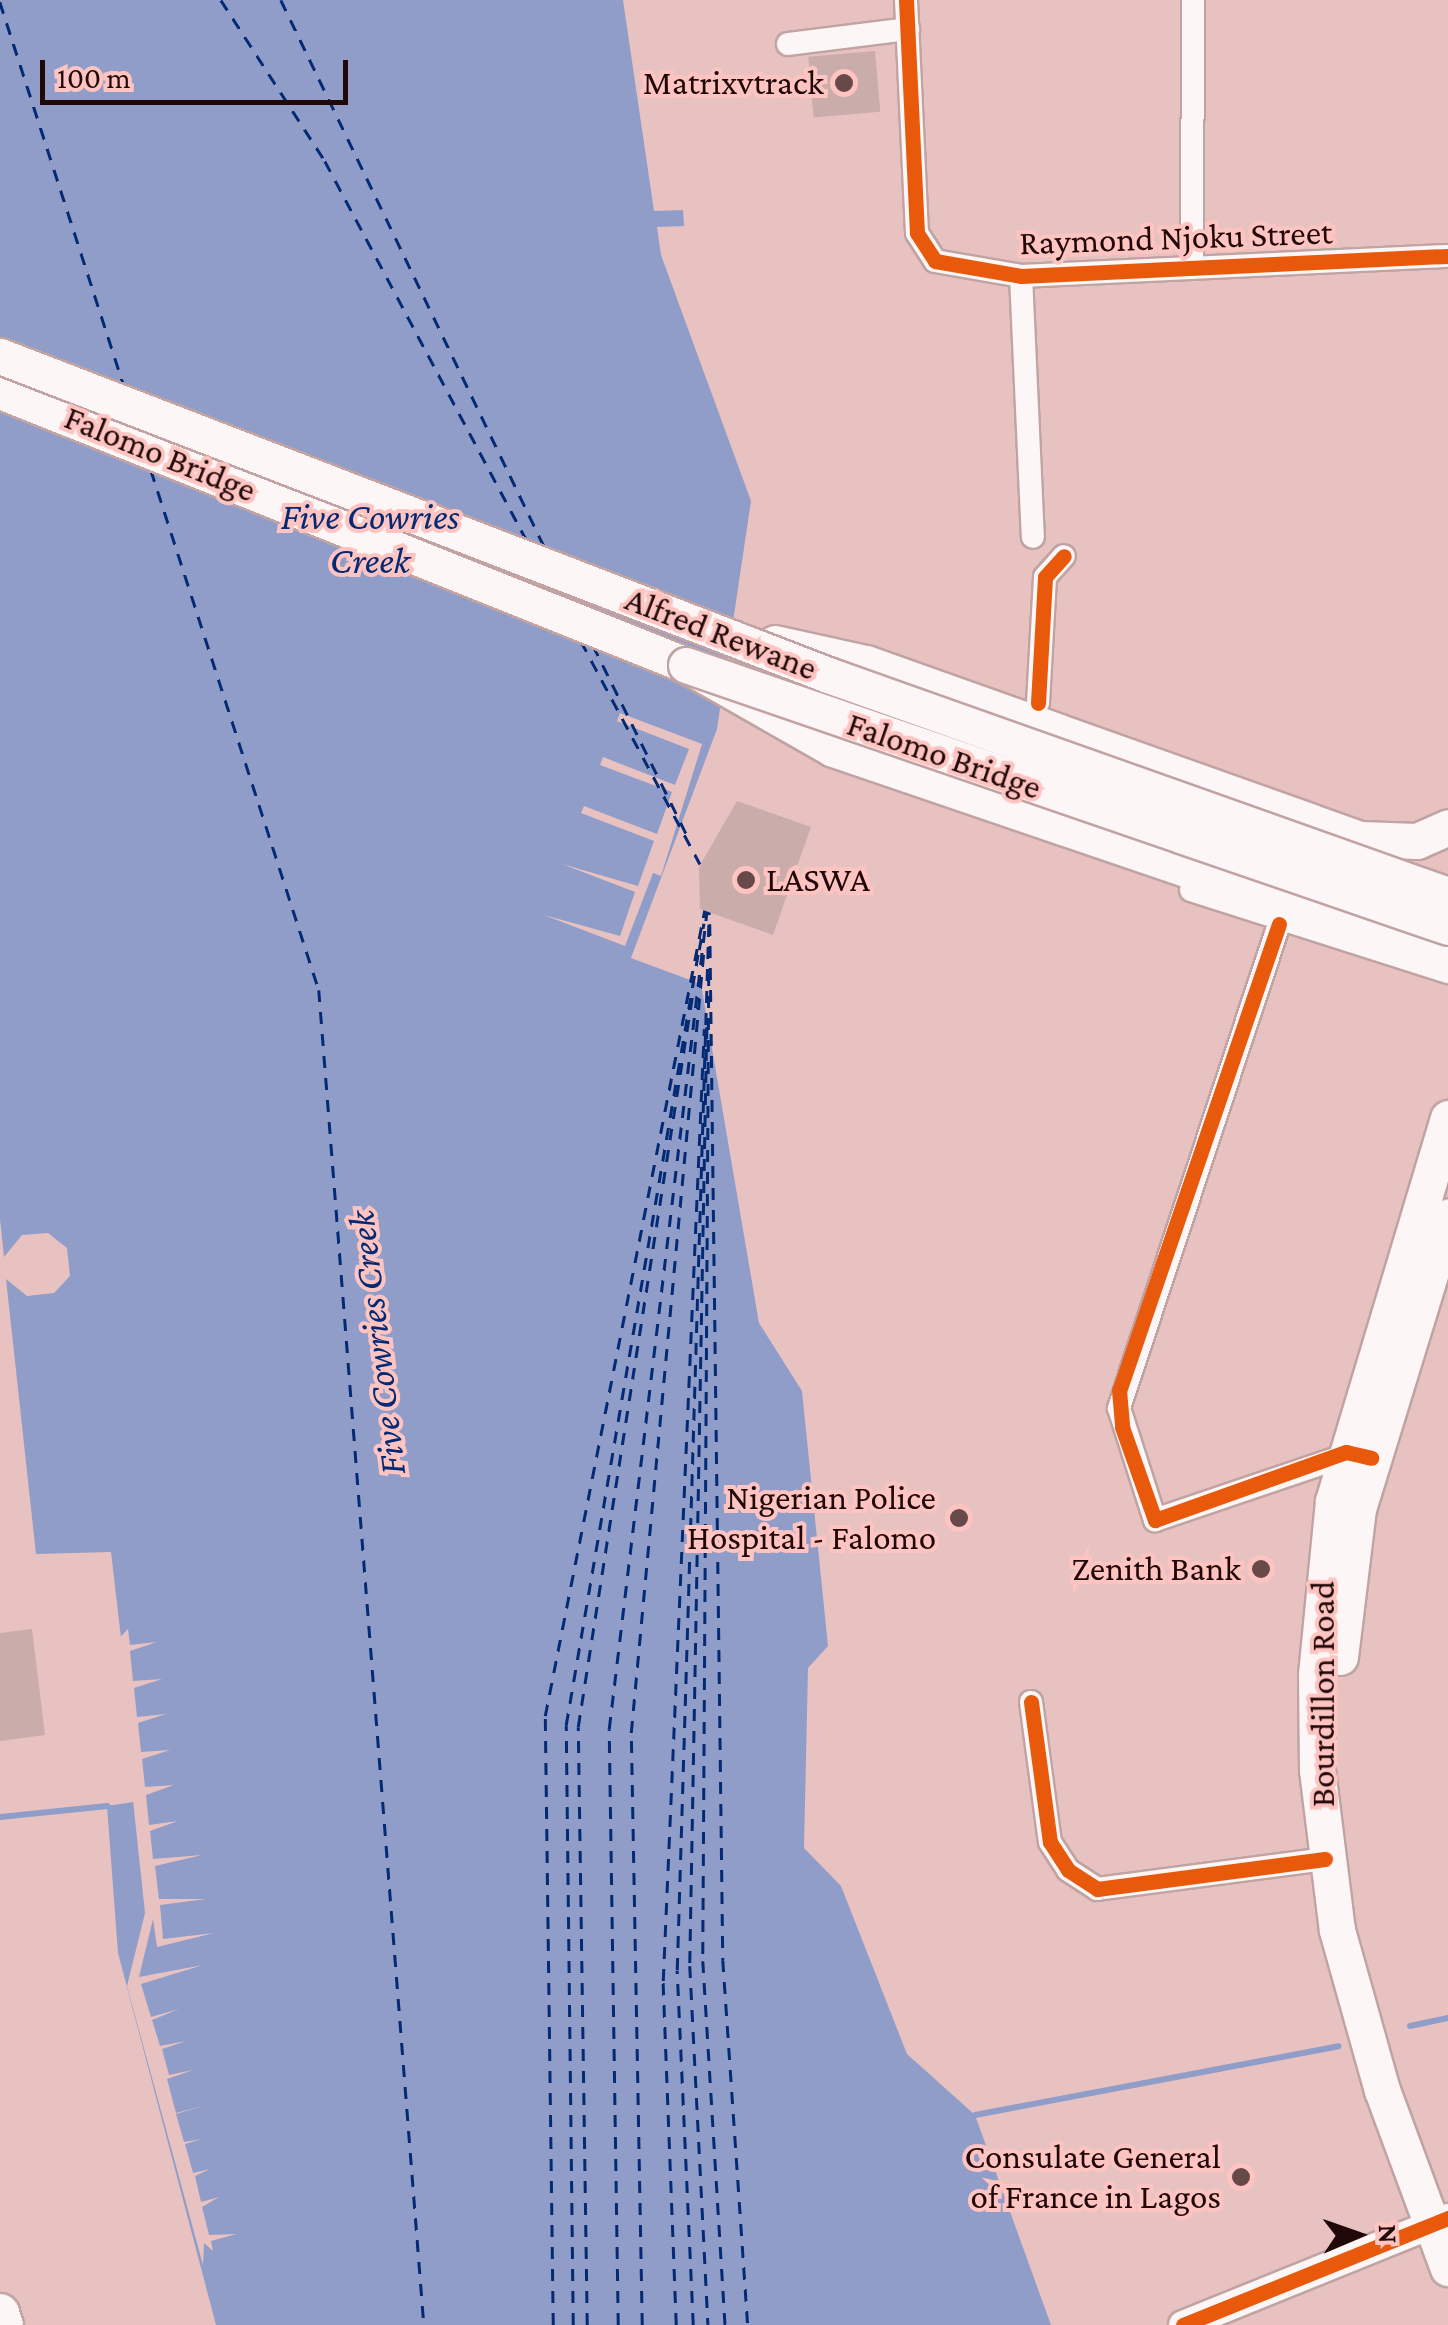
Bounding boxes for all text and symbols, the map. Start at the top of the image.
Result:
scale bar [45,40,352,102]
text: 100 m [57,61,131,94]
place label: Matrixvtrack [643,62,824,104]
marker: Matrixvtrack [833,72,855,94]
street label: Raymond Njoku Street [1019,212,1333,264]
street label: Falomo Bridge [58,397,262,511]
water label: Five Cowries Creek [281,494,459,584]
street label: Alfred Rewane [619,578,823,690]
street label: Falomo Bridge [841,703,1047,809]
place label: LASWA [766,859,870,901]
marker: LASWA [735,869,757,891]
water label: Five Cowries Creek [338,1208,416,1478]
place label: Nigerian Police Hospital - Falomo [687,1477,936,1559]
marker: Nigerian Police Hospital - Falomo [946,1505,972,1531]
place label: Zenith Bank [1072,1548,1241,1590]
marker: Zenith Bank [1250,1558,1272,1580]
street label: Bourdillon Road [1302,1581,1344,1807]
place label: Consulate General of France in Lagos [965,2136,1221,2218]
marker: Consulate General of France in Lagos [1230,2166,1252,2188]
north arrow [1308,2185,1408,2285]
text: N [1373,2224,1404,2244]

